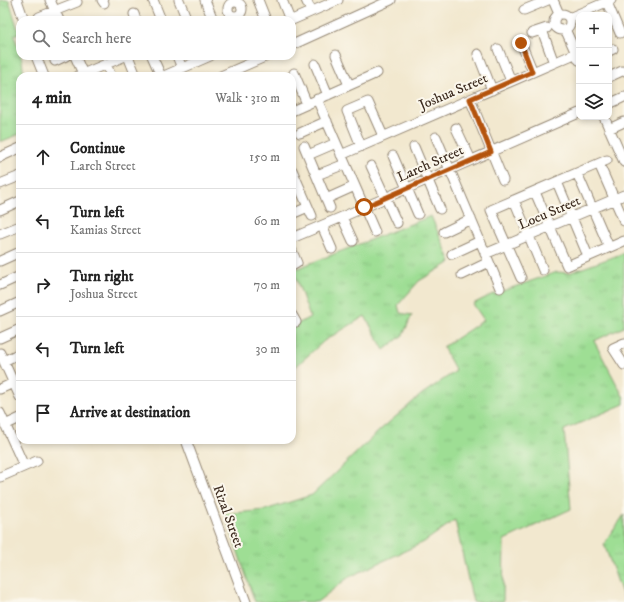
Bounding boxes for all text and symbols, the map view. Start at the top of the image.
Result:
map controls [576,12,612,120]
button: + [576,12,612,48]
search box [16,16,296,60]
icon: search [30,27,52,49]
text: Search here [62,29,131,48]
route end [512,34,530,52]
button: − [576,48,612,84]
street label: Joshua Street [414,69,491,115]
button: layers [576,84,612,120]
text: 4 min [32,87,71,109]
text: Walk · 310 m [215,90,280,106]
text: Continue [70,139,125,158]
street label: Larch Street [394,141,467,187]
icon: ahead [32,146,54,168]
text: 150 m [249,149,280,165]
text: Larch Street [70,158,136,174]
street label: Locu Street [516,192,584,234]
route start [355,198,373,216]
text: Turn left [70,203,124,222]
icon: left [32,210,54,232]
text: 60 m [254,213,280,229]
text: Kamias Street [70,222,141,238]
text: Turn right [70,267,133,286]
icon: right [32,274,54,296]
text: 70 m [254,277,280,293]
text: Joshua Street [70,286,138,302]
icon: left [32,338,54,360]
text: Turn left [70,339,124,358]
text: 30 m [256,341,280,357]
icon: arrive [32,402,54,424]
text: Arrive at destination [70,403,190,422]
street label: Rizal Street [208,483,248,551]

